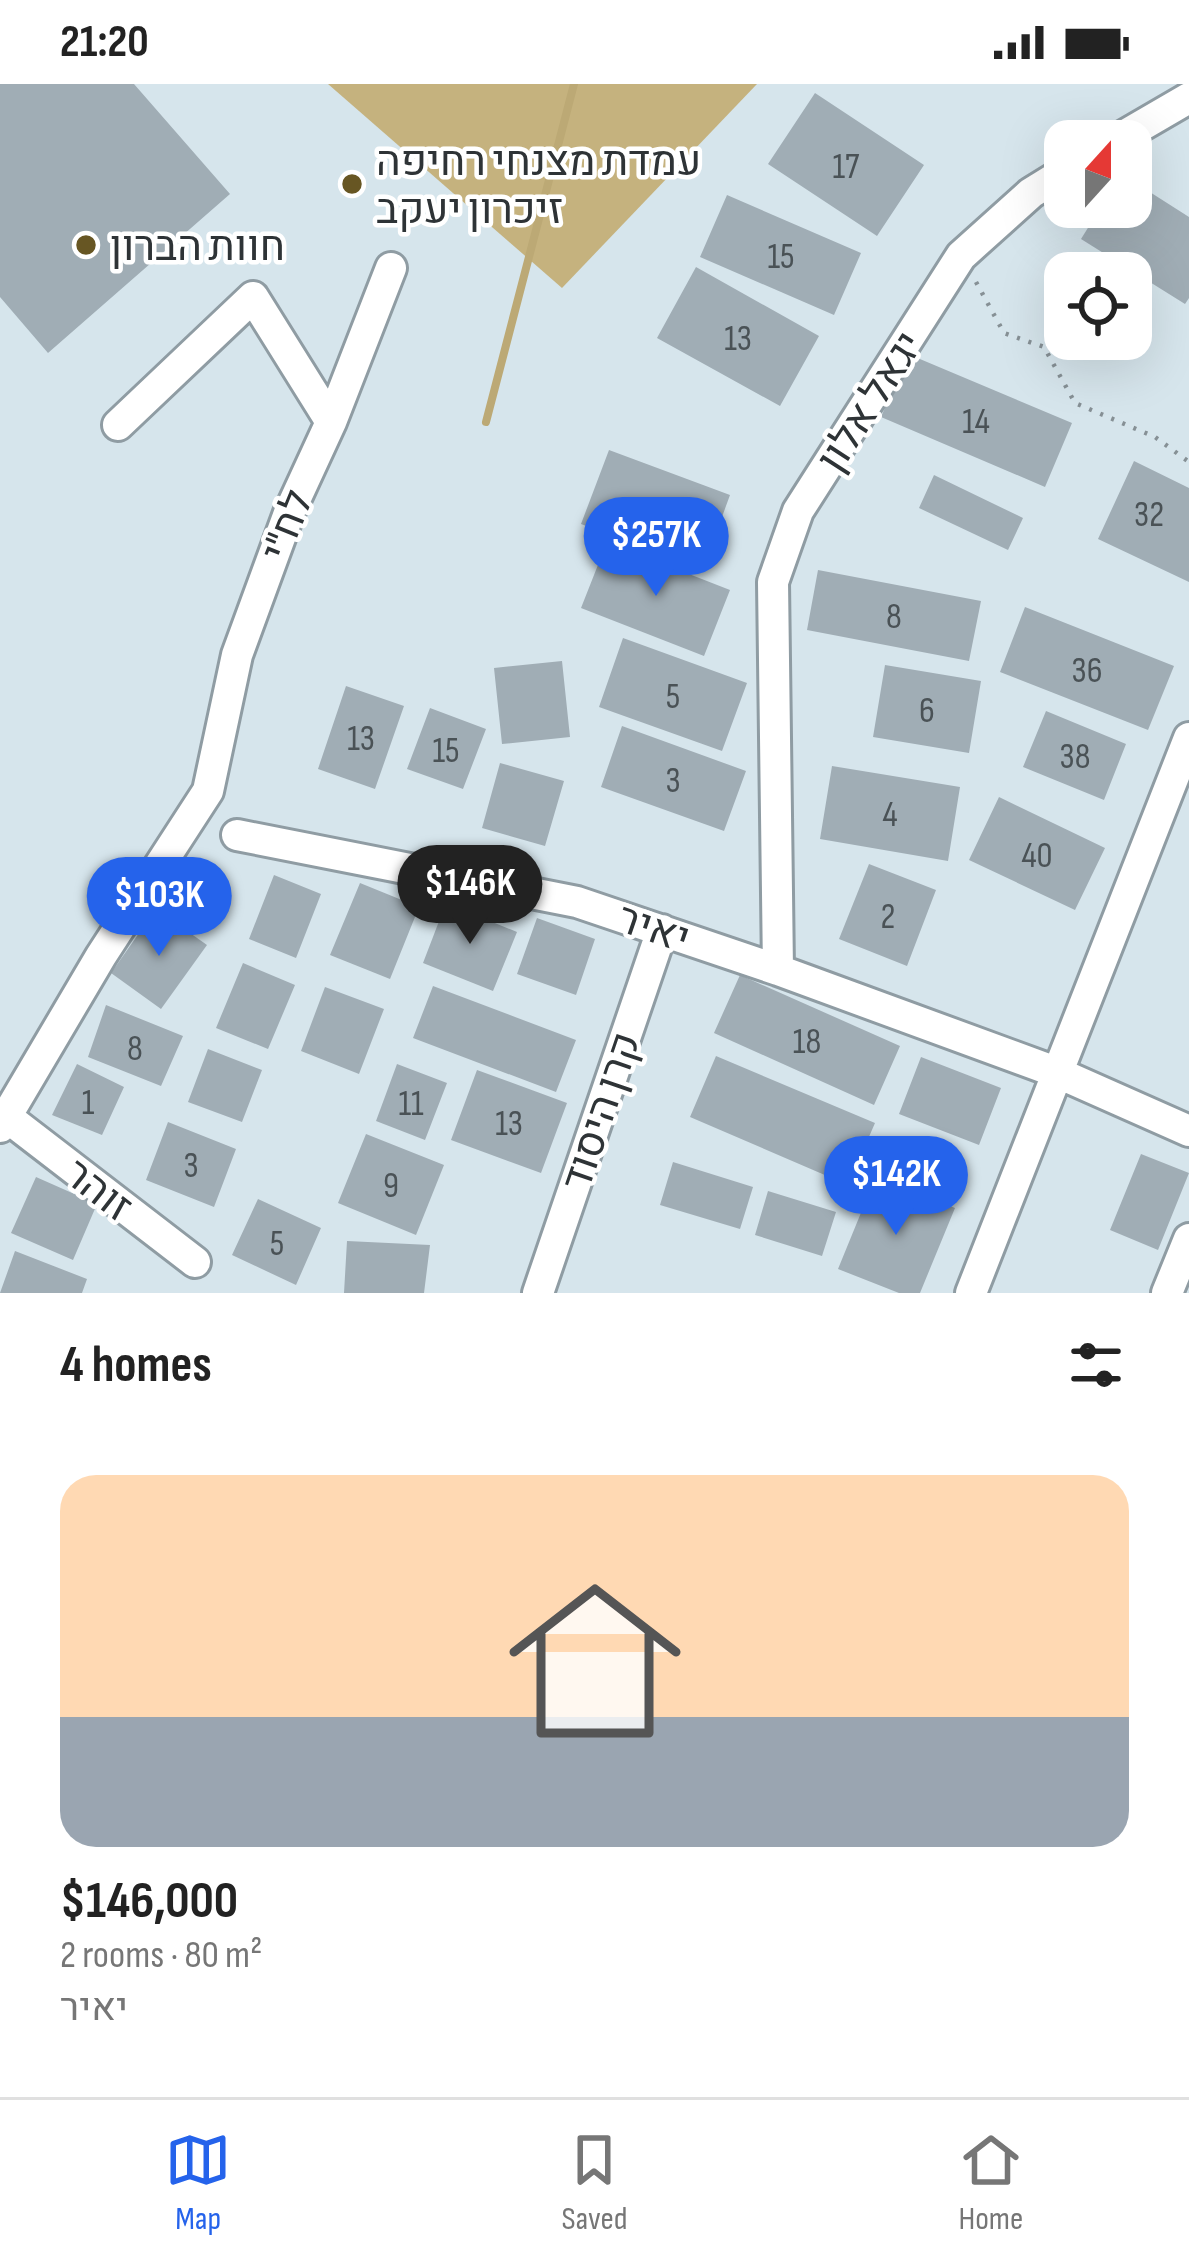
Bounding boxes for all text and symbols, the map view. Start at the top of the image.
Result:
text: 21:20 [60,15,149,70]
north arrow [1044,120,1152,228]
map controls [1044,120,1152,360]
place label: עמדת מצנחי רחיפה זיכרון יעקב [376,137,701,236]
house number: 17 [833,146,860,189]
marker: עמדת מצנחי רחיפה זיכרון יעקב [339,171,365,197]
place label: חוות הברון [110,222,285,273]
marker: חוות הברון [73,232,99,258]
house number: 15 [767,236,795,279]
button: locate [1044,252,1152,360]
house number: 13 [724,318,752,361]
street label: יגאל אלון [807,323,935,482]
house number: 14 [962,401,990,444]
street label: לח"י [251,483,325,569]
house number: 32 [1134,494,1164,537]
pin: $257K [572,497,740,599]
text: $257K [611,512,701,559]
house number: 8 [886,596,902,639]
house number: 36 [1072,650,1102,693]
house number: 5 [666,676,680,719]
house number: 6 [919,690,935,733]
house number: 13 [347,718,375,761]
house number: 15 [432,730,460,773]
house number: 38 [1060,736,1090,779]
house number: 3 [665,760,681,803]
house number: 4 [882,794,898,837]
house number: 40 [1021,835,1053,878]
pin: $146K [386,845,554,947]
pin: $103K [75,857,243,959]
text: $146K [424,860,516,907]
text: $103K [114,872,204,919]
street label: יאיר [610,893,696,965]
house number: 2 [881,896,895,939]
house number: 18 [793,1021,821,1064]
street label: קרן היסוד [552,1026,653,1198]
house number: 8 [127,1028,143,1071]
house number: 1 [82,1082,95,1125]
house number: 11 [398,1083,424,1126]
house number: 13 [495,1103,523,1146]
pin: $142K [812,1136,980,1238]
house number: 3 [183,1145,199,1188]
street label: זוהר [53,1149,142,1233]
text: $142K [851,1151,941,1198]
house number: 9 [383,1165,399,1208]
house number: 5 [270,1223,284,1266]
icon: filters [1063,1332,1129,1398]
text: 4 homes [60,1335,212,1396]
icon: home [487,1553,703,1769]
text: $146,000 [60,1871,238,1932]
text: 2 rooms · 80 m² [60,1932,262,1979]
text: יאיר [60,1985,128,2032]
tab: Map [165,2127,231,2239]
tab: Saved [561,2127,628,2239]
tab: Home [958,2127,1024,2239]

